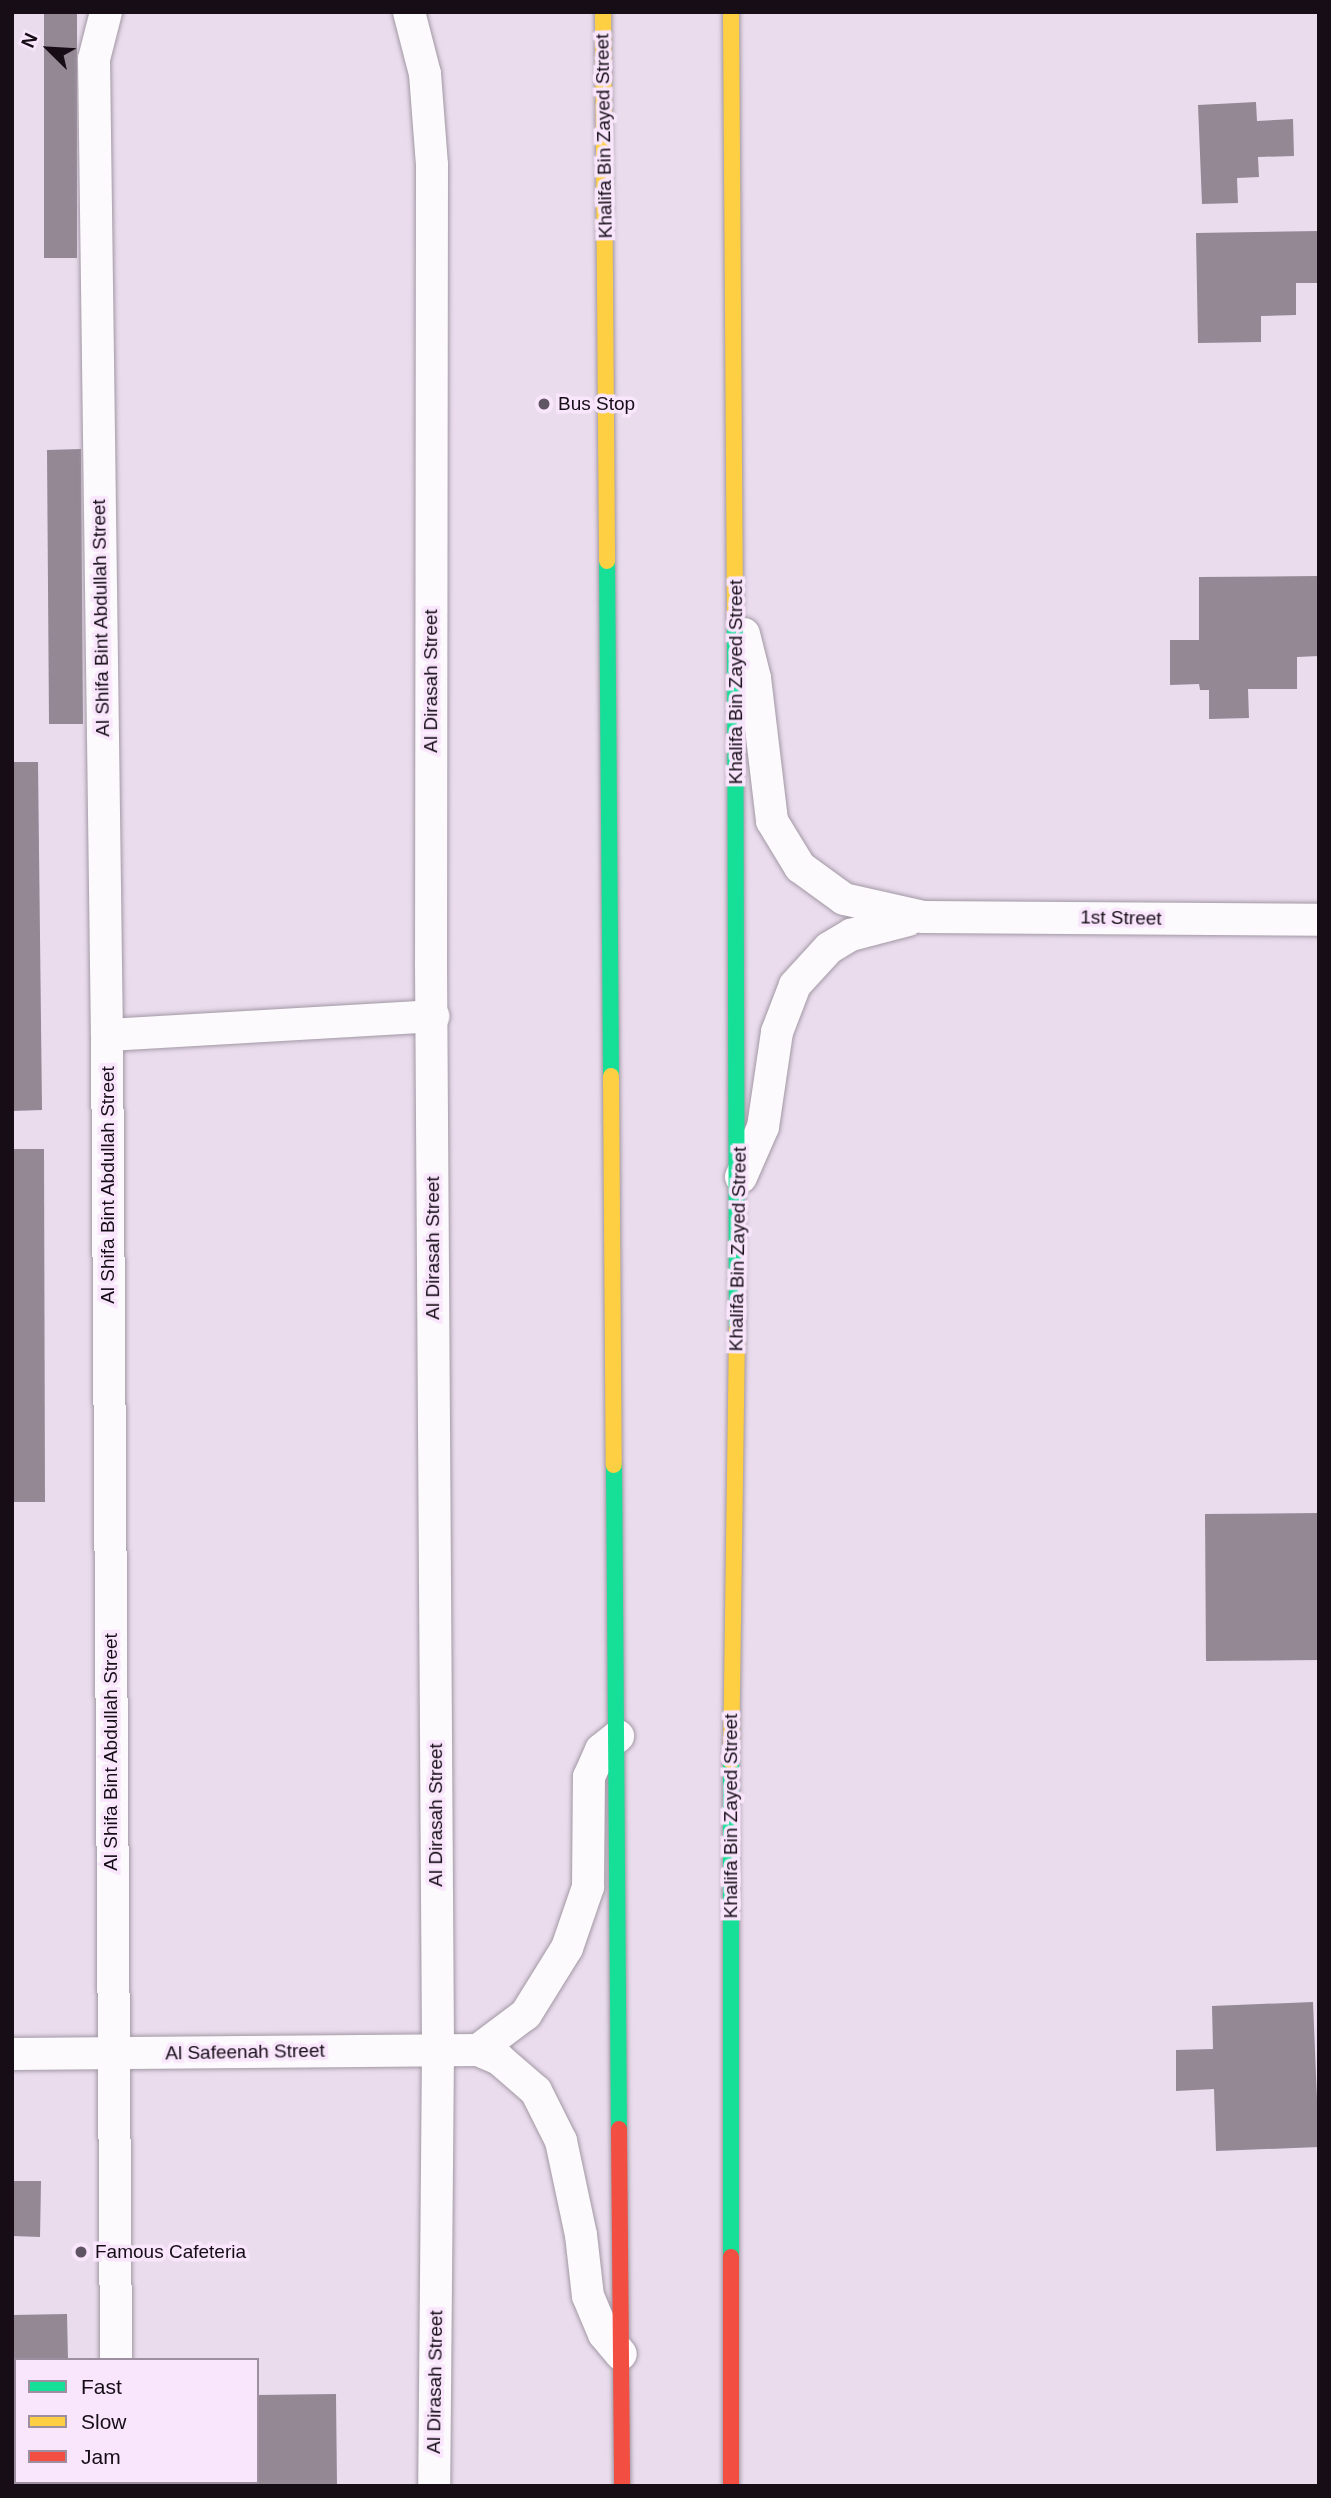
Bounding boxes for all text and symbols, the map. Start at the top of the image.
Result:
north arrow [14,14,84,84]
text: N [17,30,42,51]
street label: Khalifa Bin Zayed Street [591,33,617,239]
place label: Bus Stop [558,393,635,415]
marker: Bus Stop [536,396,552,412]
street label: Al Shifa Bint Abdullah Street [88,498,114,738]
street label: Khalifa Bin Zayed Street [725,580,747,784]
street label: Al Dirasah Street [420,609,442,753]
street label: 1st Street [1080,906,1162,930]
street label: Al Shifa Bint Abdullah Street [97,1066,119,1304]
street label: Khalifa Bin Zayed Street [725,1146,751,1352]
street label: Al Dirasah Street [422,1176,444,1320]
street label: Al Shifa Bint Abdullah Street [100,1633,122,1871]
street label: Khalifa Bin Zayed Street [720,1714,742,1918]
street label: Al Dirasah Street [425,1743,447,1887]
street label: Al Safeenah Street [165,2039,325,2065]
place label: Famous Cafeteria [95,2241,246,2263]
marker: Famous Cafeteria [73,2244,89,2260]
street label: Al Dirasah Street [422,2310,448,2454]
legend [14,2358,259,2484]
text: Fast [81,2375,122,2398]
text: Slow [81,2410,127,2433]
text: Jam [81,2445,121,2468]

